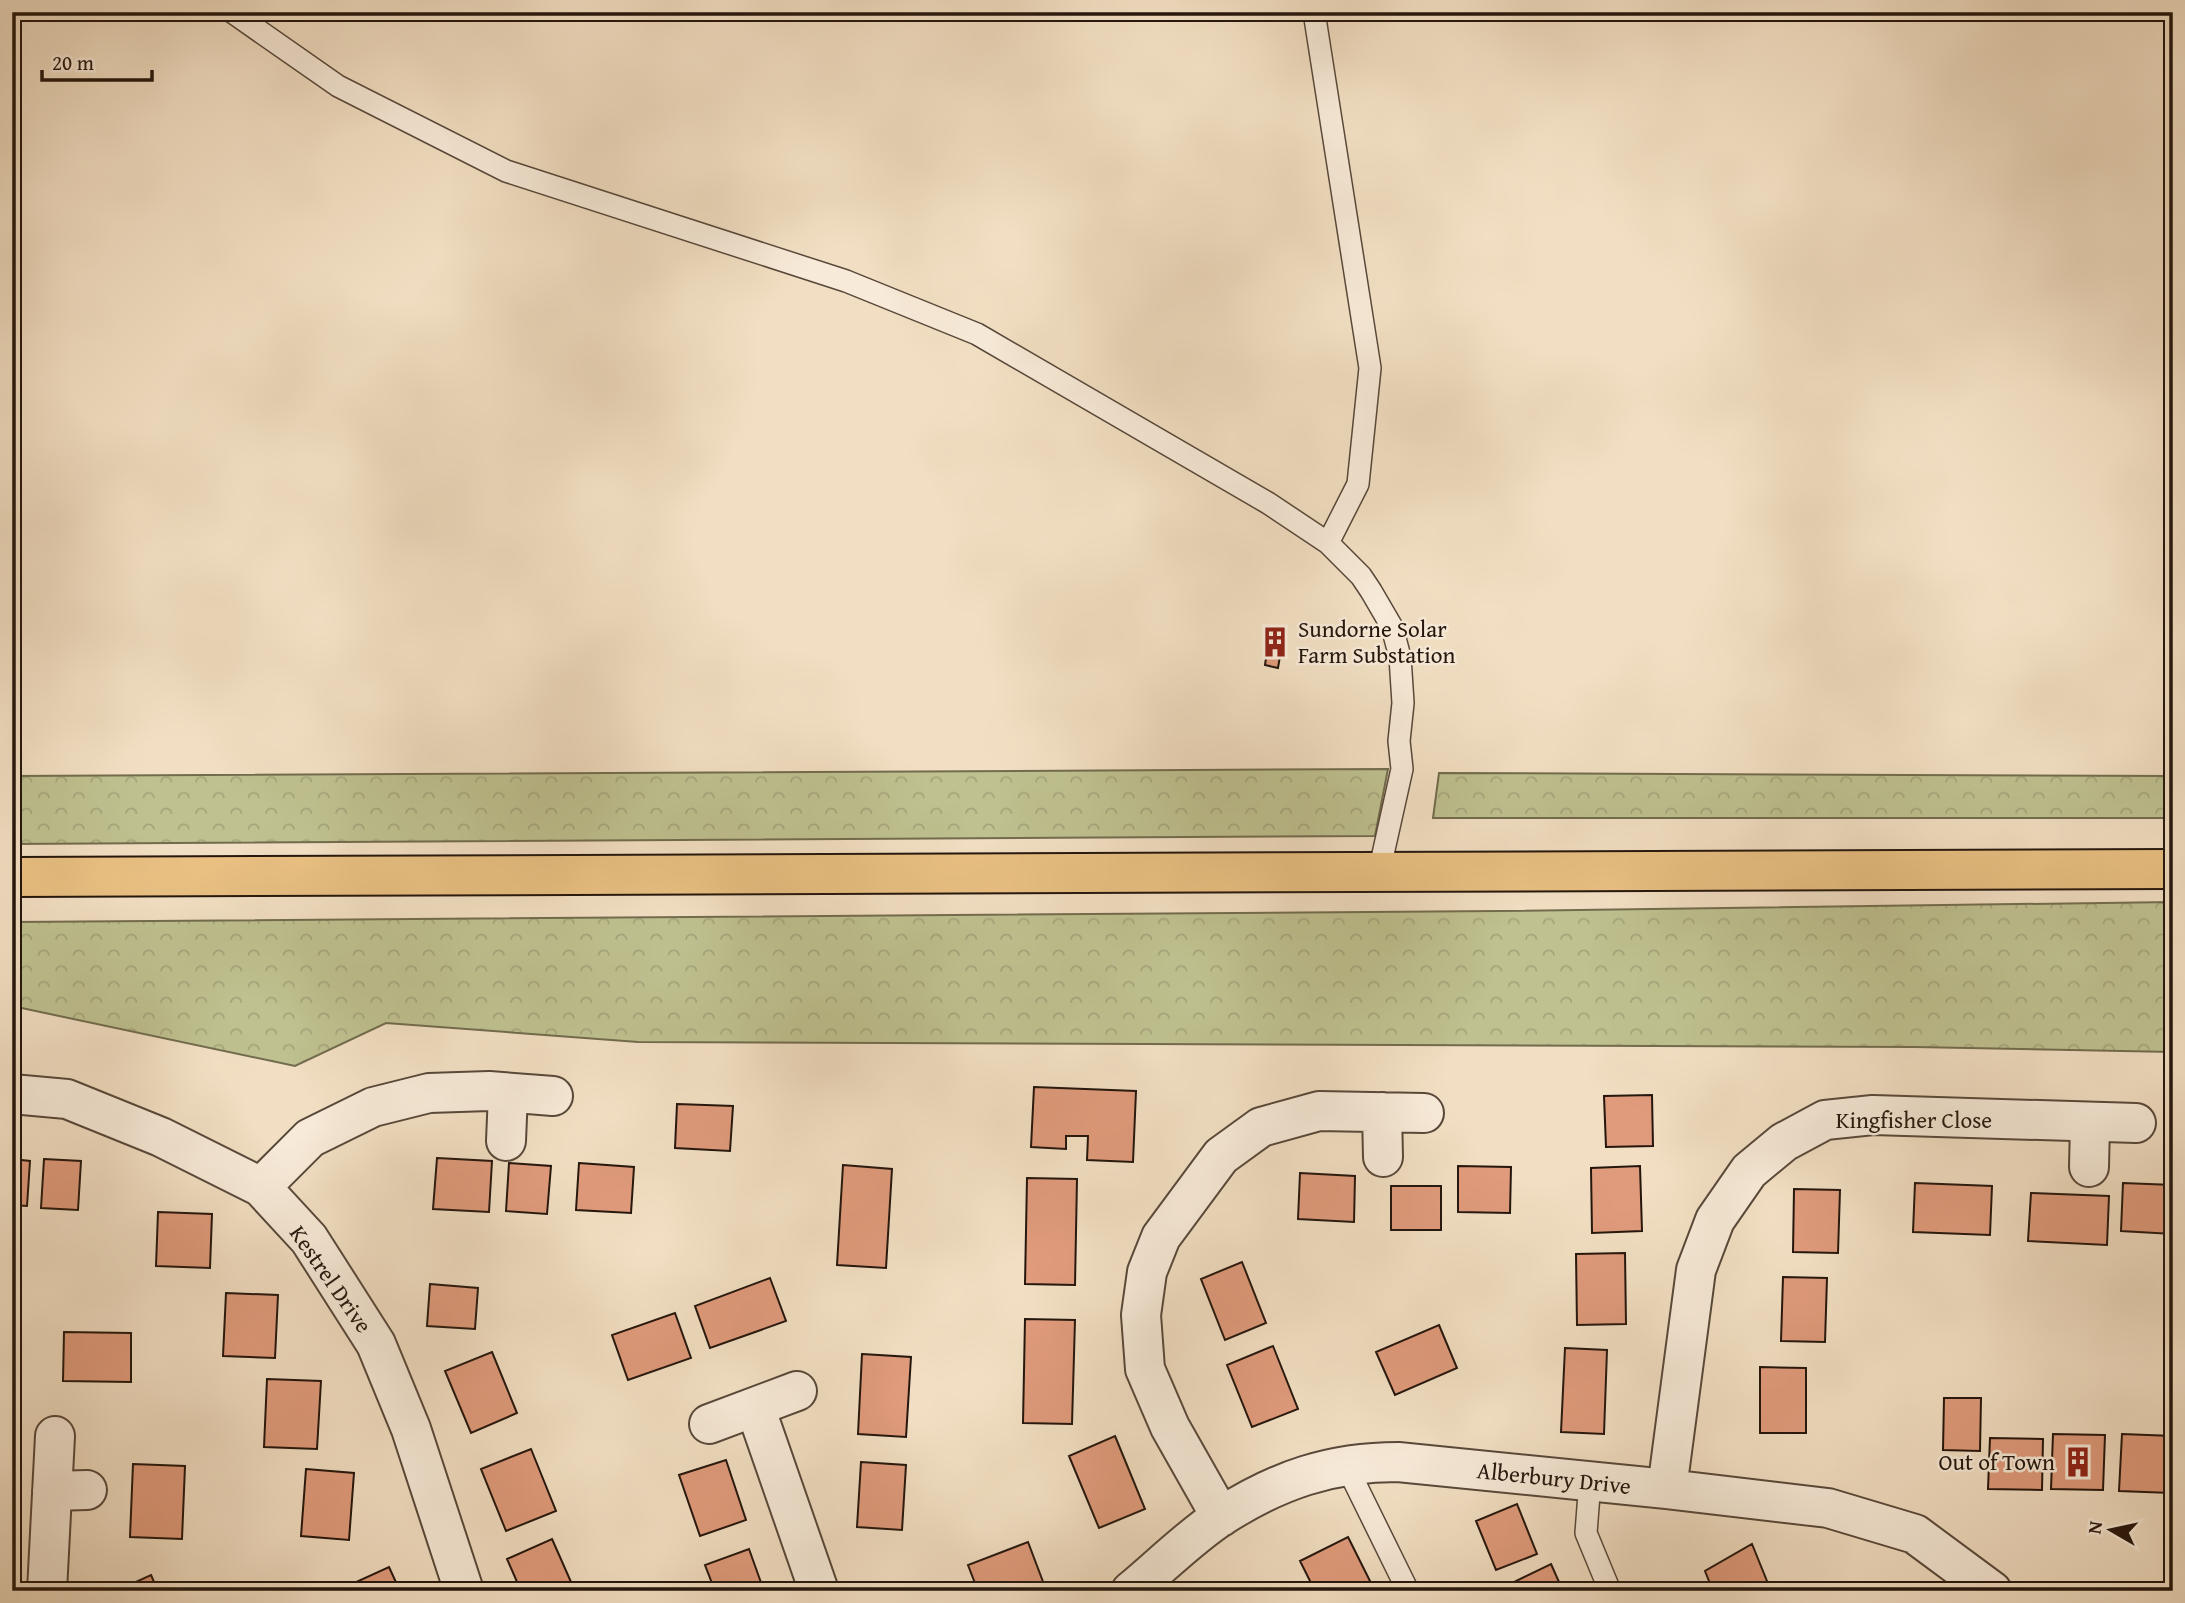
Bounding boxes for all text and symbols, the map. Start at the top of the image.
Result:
scale bar [42,38,152,82]
text: 20 m [52,47,94,78]
place label: Sundorne Solar Farm Substation [1298,612,1456,671]
building icon: Sundorne Solar Farm Substation [1258,625,1292,659]
street label: Kingfisher Close [1836,1103,1992,1136]
street label: Kestrel Drive [282,1218,381,1339]
place label: Out of Town [1939,1445,2055,1478]
building icon: Out of Town [2061,1445,2095,1479]
street label: Alberbury Drive [1475,1453,1633,1502]
north arrow [2076,1494,2146,1564]
text: N [2079,1519,2109,1536]

